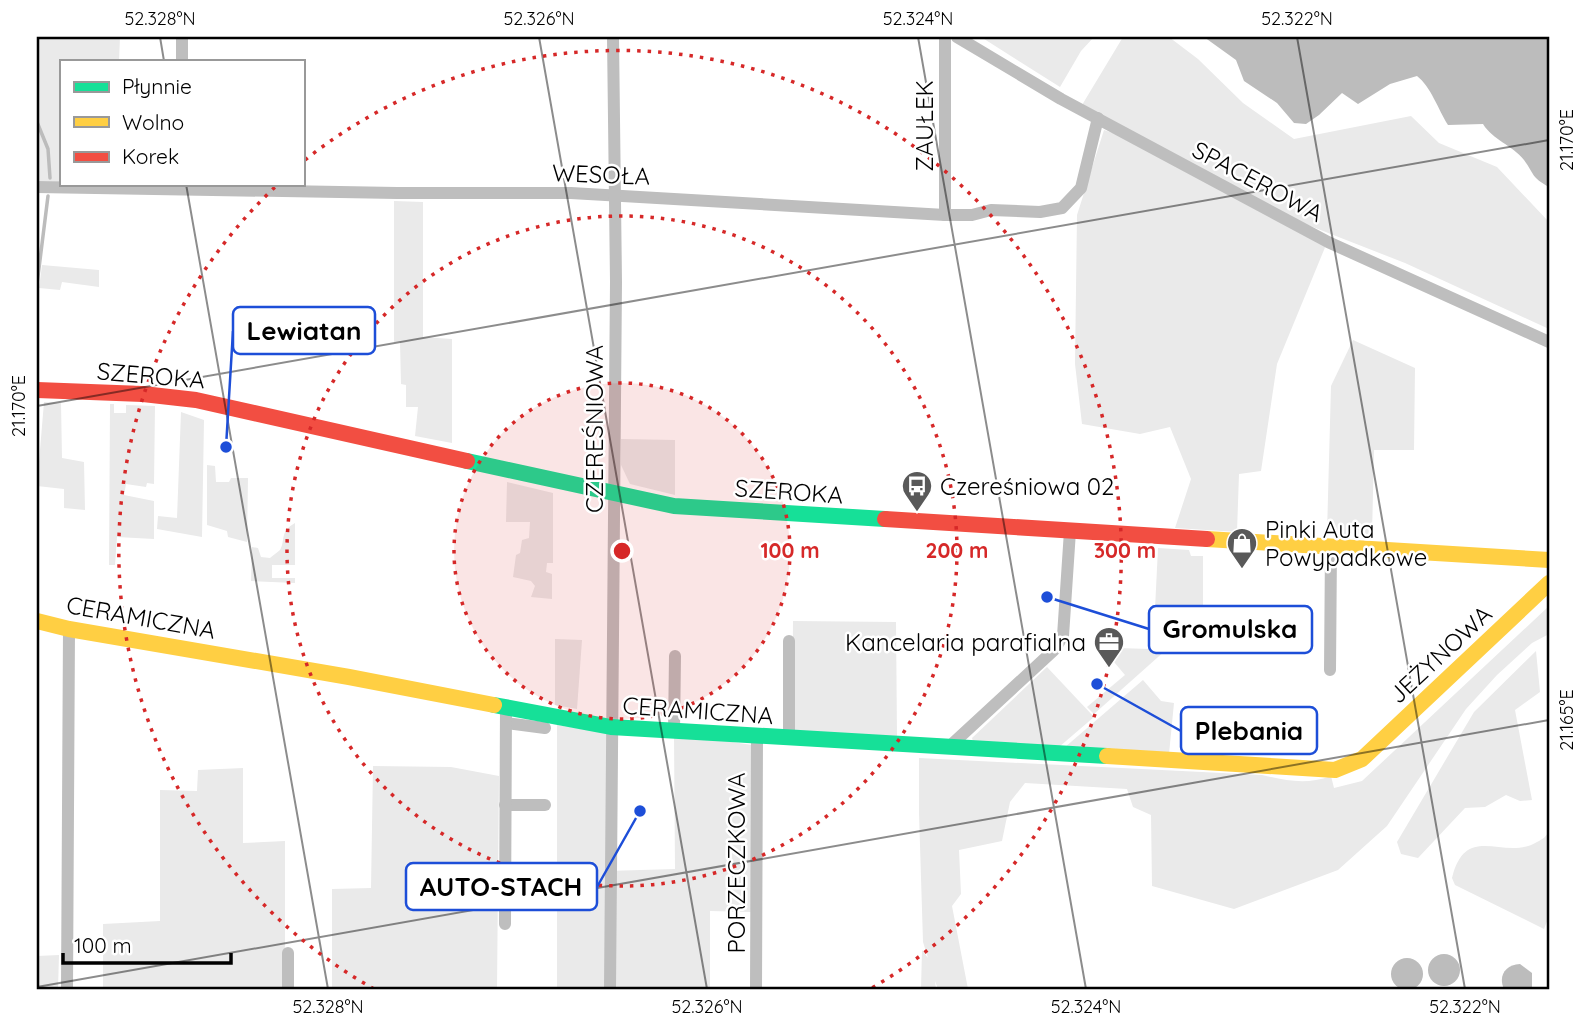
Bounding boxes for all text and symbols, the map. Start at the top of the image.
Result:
text: 52.328°N [124,7,196,30]
text: 52.326°N [503,7,575,30]
text: 52.324°N [883,7,953,30]
text: 52.322°N [1261,7,1333,30]
legend [60,60,304,186]
text: Płynnie [122,73,192,99]
street label: ZAUŁEK [909,80,939,172]
text: Wolno [122,109,184,135]
text: 21.170°E [1555,109,1578,171]
street label: SPACEROWA [1187,134,1329,228]
text: Korek [122,143,179,169]
street label: WESOŁA [551,157,651,191]
callout: Lewiatan [233,307,375,354]
text: Lewiatan [247,314,361,347]
street label: CZEREŚNIOWA [579,345,609,513]
street label: SZEROKA [96,355,206,395]
text: 21.170°E [7,375,30,437]
bus stop icon: Czereśniowa 02 [900,469,934,513]
place label: Czereśniowa 02 [940,471,1114,501]
street label: SZEROKA [734,472,844,510]
place label: Pinki Auta Powypadkowe [1265,514,1427,572]
shop icon: Pinki Auta Powypadkowe [1225,526,1259,570]
text: 100 m [760,537,820,563]
text: 200 m [926,537,988,563]
text: 300 m [1094,537,1156,563]
centre of rings [610,539,634,563]
street label: CERAMICZNA [64,589,218,645]
street label: JEŻYNOWA [1382,599,1498,709]
callout: Gromulska [1149,606,1312,653]
text: Gromulska [1163,612,1297,645]
office icon: Kancelaria parafialna [1092,625,1126,669]
place label: Kancelaria parafialna [845,627,1086,657]
text: 21.165°E [1555,689,1578,751]
street label: CERAMICZNA [622,690,774,730]
callout: Plebania [1181,707,1317,754]
text: Plebania [1195,714,1303,747]
street label: PORZECZKOWA [721,773,751,953]
callout: AUTO-STACH [406,863,597,910]
text: AUTO-STACH [420,870,582,903]
scale bar [63,921,231,965]
text: 100 m [74,932,132,958]
text: 52.328°N [292,995,364,1018]
text: 52.326°N [671,995,743,1018]
text: 52.324°N [1051,995,1121,1018]
text: 52.322°N [1429,995,1501,1018]

